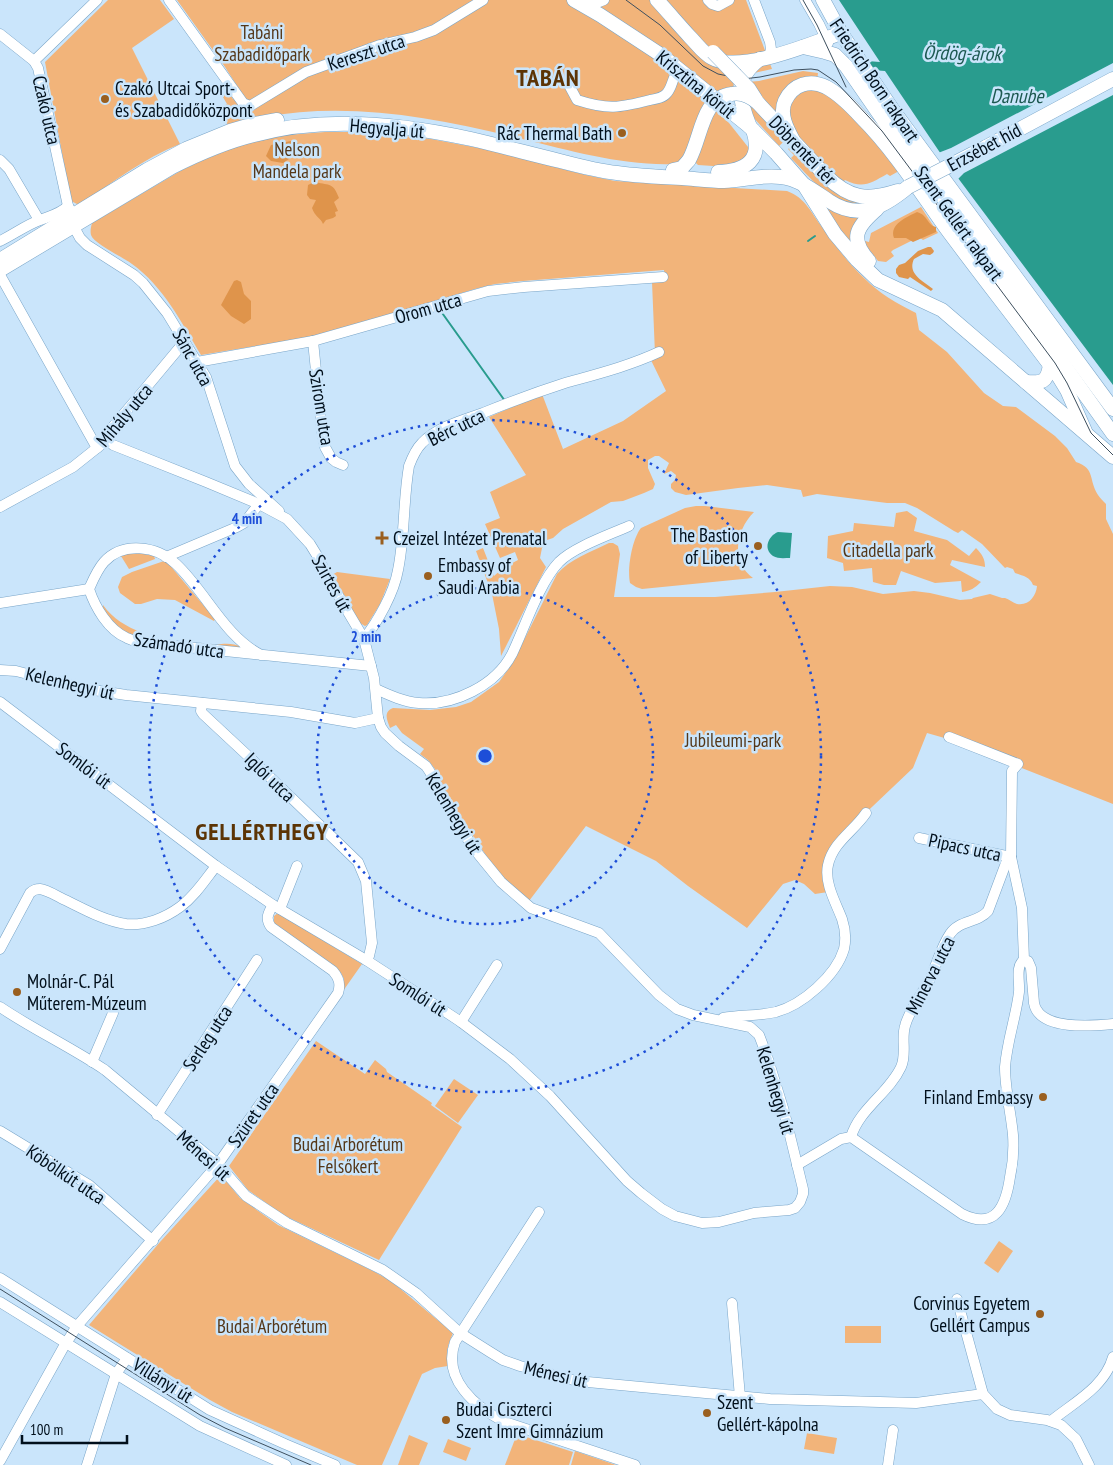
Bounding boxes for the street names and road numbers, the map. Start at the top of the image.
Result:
street label: Friedrich Born rakpart [825,14,925,147]
street label: Kereszt utca [324,28,408,76]
street label: Krisztina körút [652,45,741,124]
street label: Czakó utca [27,73,67,147]
street label: Döbrentei tér [764,110,842,190]
street label: Hegyalja út [349,113,426,143]
street label: Erzsébet híd [943,118,1025,176]
street label: Szent Gellért rakpart [909,161,1009,286]
street label: Orom utca [392,287,464,329]
street label: Sánc utca [167,324,219,390]
street label: Szirom utca [304,367,340,447]
street label: Mihály utca [91,379,157,451]
street label: Bérc utca [424,403,488,451]
street label: Szirtes út [307,550,358,616]
street label: Számadó utca [132,627,226,663]
street label: Kelenhegyi út [23,661,117,705]
street label: Somlói út [52,736,117,794]
street label: Iglói utca [240,747,300,807]
street label: Kelenhegyi út [421,768,488,858]
street label: Pipacs utca [927,828,1003,866]
street label: Minerva utca [900,932,960,1018]
street label: Somlói út [385,967,452,1022]
street label: Serleg utca [177,1001,237,1075]
street label: Kelenhegyi út [751,1043,801,1137]
street label: Szüret utca [222,1078,284,1152]
street label: Ménesi út [172,1125,236,1186]
street label: Köbölkút utca [22,1139,110,1209]
street label: Villányi út [128,1352,198,1408]
street label: Ménesi út [522,1355,591,1393]

